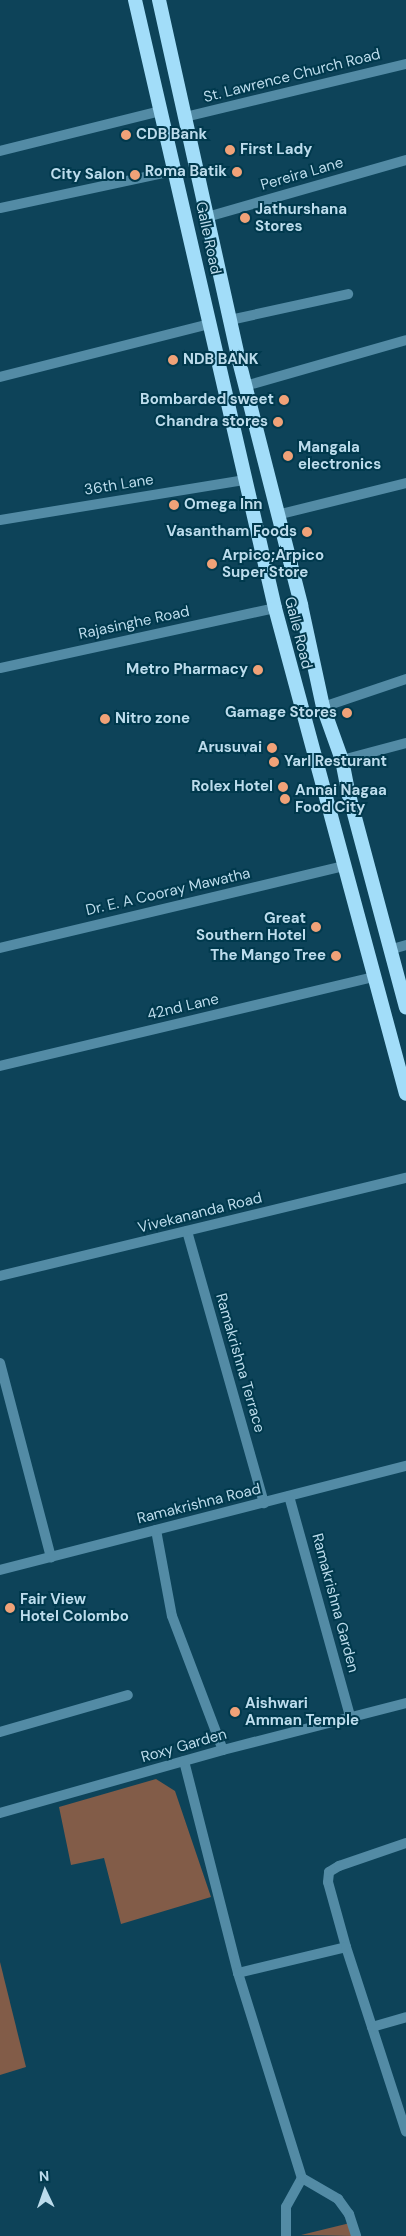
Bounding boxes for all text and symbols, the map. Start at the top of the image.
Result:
street label: St. Lawrence Church Road [202,45,382,107]
place label: CDB Bank [136,126,207,144]
marker: CDB Bank [120,129,132,141]
place label: First Lady [240,141,312,159]
marker: First Lady [224,144,236,156]
street label: Pereira Lane [259,154,345,194]
place label: Roma Batik [145,163,227,181]
place label: City Salon [50,166,125,184]
marker: Roma Batik [231,166,243,178]
marker: City Salon [129,169,141,181]
street label: Galle Road [192,200,224,276]
place label: Jathurshana Stores [255,200,347,235]
marker: Jathurshana Stores [239,212,251,224]
place label: NDB BANK [183,351,258,369]
marker: NDB BANK [167,354,179,366]
place label: Bombarded sweet [140,391,274,409]
marker: Bombarded sweet [278,394,290,406]
place label: Chandra stores [155,413,268,431]
marker: Chandra stores [272,416,284,428]
place label: Mangala electronics [298,438,381,473]
marker: Mangala electronics [282,450,294,462]
street label: 36th Lane [83,471,155,499]
place label: Omega Inn [184,496,263,514]
marker: Omega Inn [168,499,180,511]
place label: Vasantham Foods [166,523,297,541]
marker: Vasantham Foods [301,526,313,538]
place label: Arpico;Arpico Super Store [222,546,324,581]
marker: Arpico;Arpico Super Store [206,558,218,570]
street label: Galle Road [280,595,316,671]
street label: Rajasinghe Road [77,602,191,644]
place label: Metro Pharmacy [126,661,248,679]
marker: Metro Pharmacy [252,664,264,676]
place label: Gamage Stores [225,704,337,722]
marker: Gamage Stores [341,707,353,719]
place label: Nitro zone [115,710,190,728]
marker: Nitro zone [99,713,111,725]
place label: Arusuvai [198,739,262,757]
marker: Arusuvai [266,742,278,754]
place label: Yarl Resturant [284,753,387,771]
marker: Yarl Resturant [268,756,280,768]
place label: Rolex Hotel [191,778,273,796]
marker: Rolex Hotel [277,781,289,793]
place label: Annai Nagaa Food City [295,781,387,816]
marker: Annai Nagaa Food City [279,793,291,805]
street label: Dr. E. A Cooray Mawatha [84,864,252,920]
place label: Great Southern Hotel [196,909,306,944]
marker: Great Southern Hotel [310,921,322,933]
place label: The Mango Tree [210,947,326,965]
marker: The Mango Tree [330,950,342,962]
street label: 42nd Lane [145,990,221,1024]
street label: Vivekananda Road [136,1189,264,1237]
street label: Ramakrishna Terrace [212,1291,268,1435]
street label: Ramakrishna Road [135,1480,263,1528]
street label: Ramakrishna Garden [308,1531,362,1675]
place label: Fair View Hotel Colombo [20,1590,129,1625]
marker: Fair View Hotel Colombo [4,1602,16,1614]
place label: Aishwari Amman Temple [245,1694,359,1729]
marker: Aishwari Amman Temple [229,1706,241,1718]
street label: Roxy Garden [139,1725,229,1767]
north arrow [20,2166,70,2216]
text: N [39,2167,50,2185]

